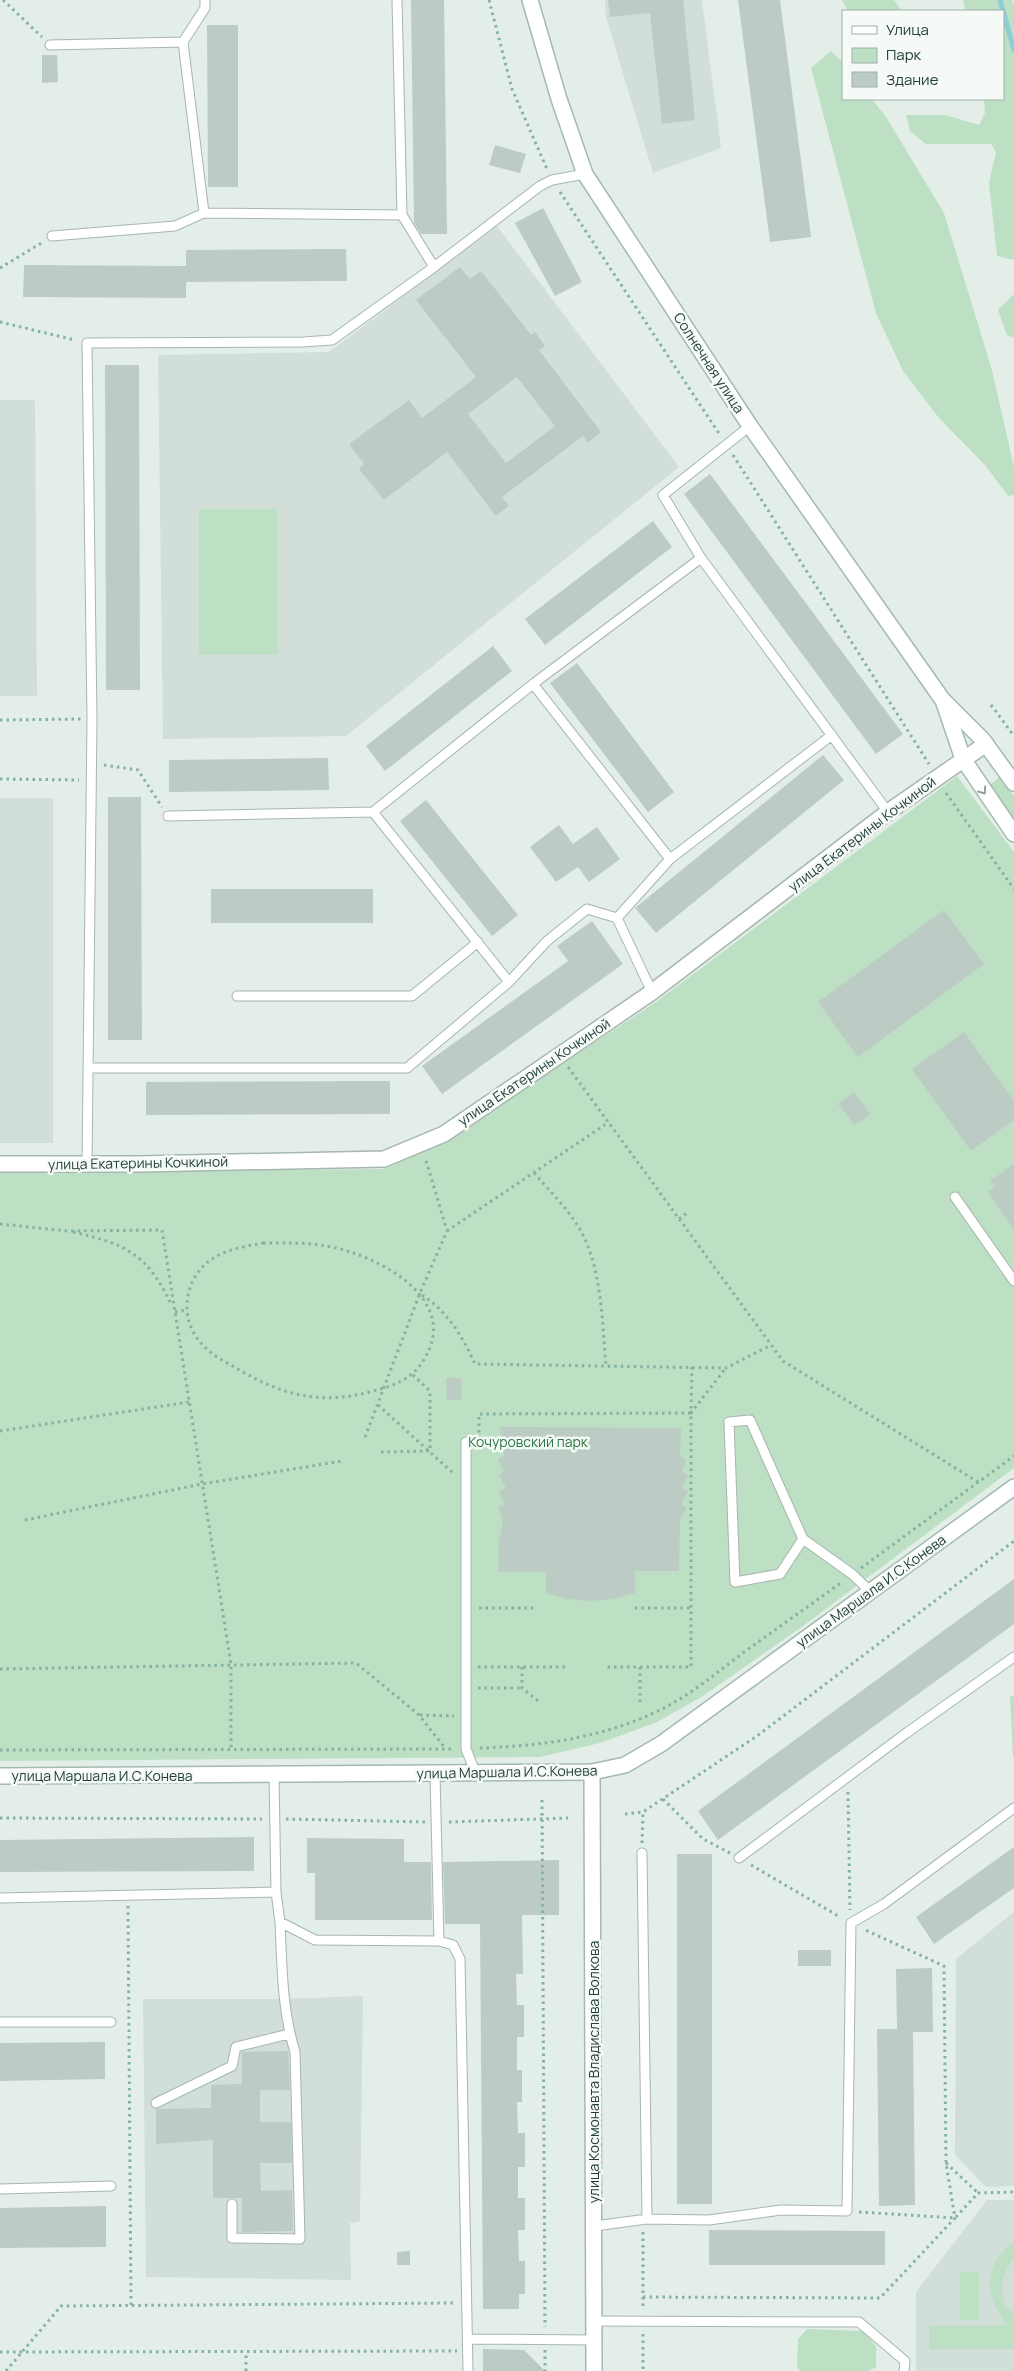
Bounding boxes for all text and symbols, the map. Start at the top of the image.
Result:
legend [842,10,1004,100]
text: Улица [886,19,929,40]
text: Парк [886,44,922,65]
text: Здание [886,69,939,90]
street label: Солнечная улица [670,309,749,417]
street label: улица Екатерины Кочкиной [784,772,939,895]
one-way arrow [977,785,986,794]
street label: улица Екатерины Кочкиной [454,1013,614,1130]
street label: улица Екатерины Кочкиной [48,1151,228,1174]
park label: Кочуровский парк [468,1432,589,1451]
street label: улица Маршала И.С.Конева [792,1530,949,1651]
street label: улица Маршала И.С.Конева [416,1760,598,1783]
street label: улица Маршала И.С.Конева [12,1766,192,1785]
street label: улица Космонавта Владислава Волкова [584,1941,603,2203]

